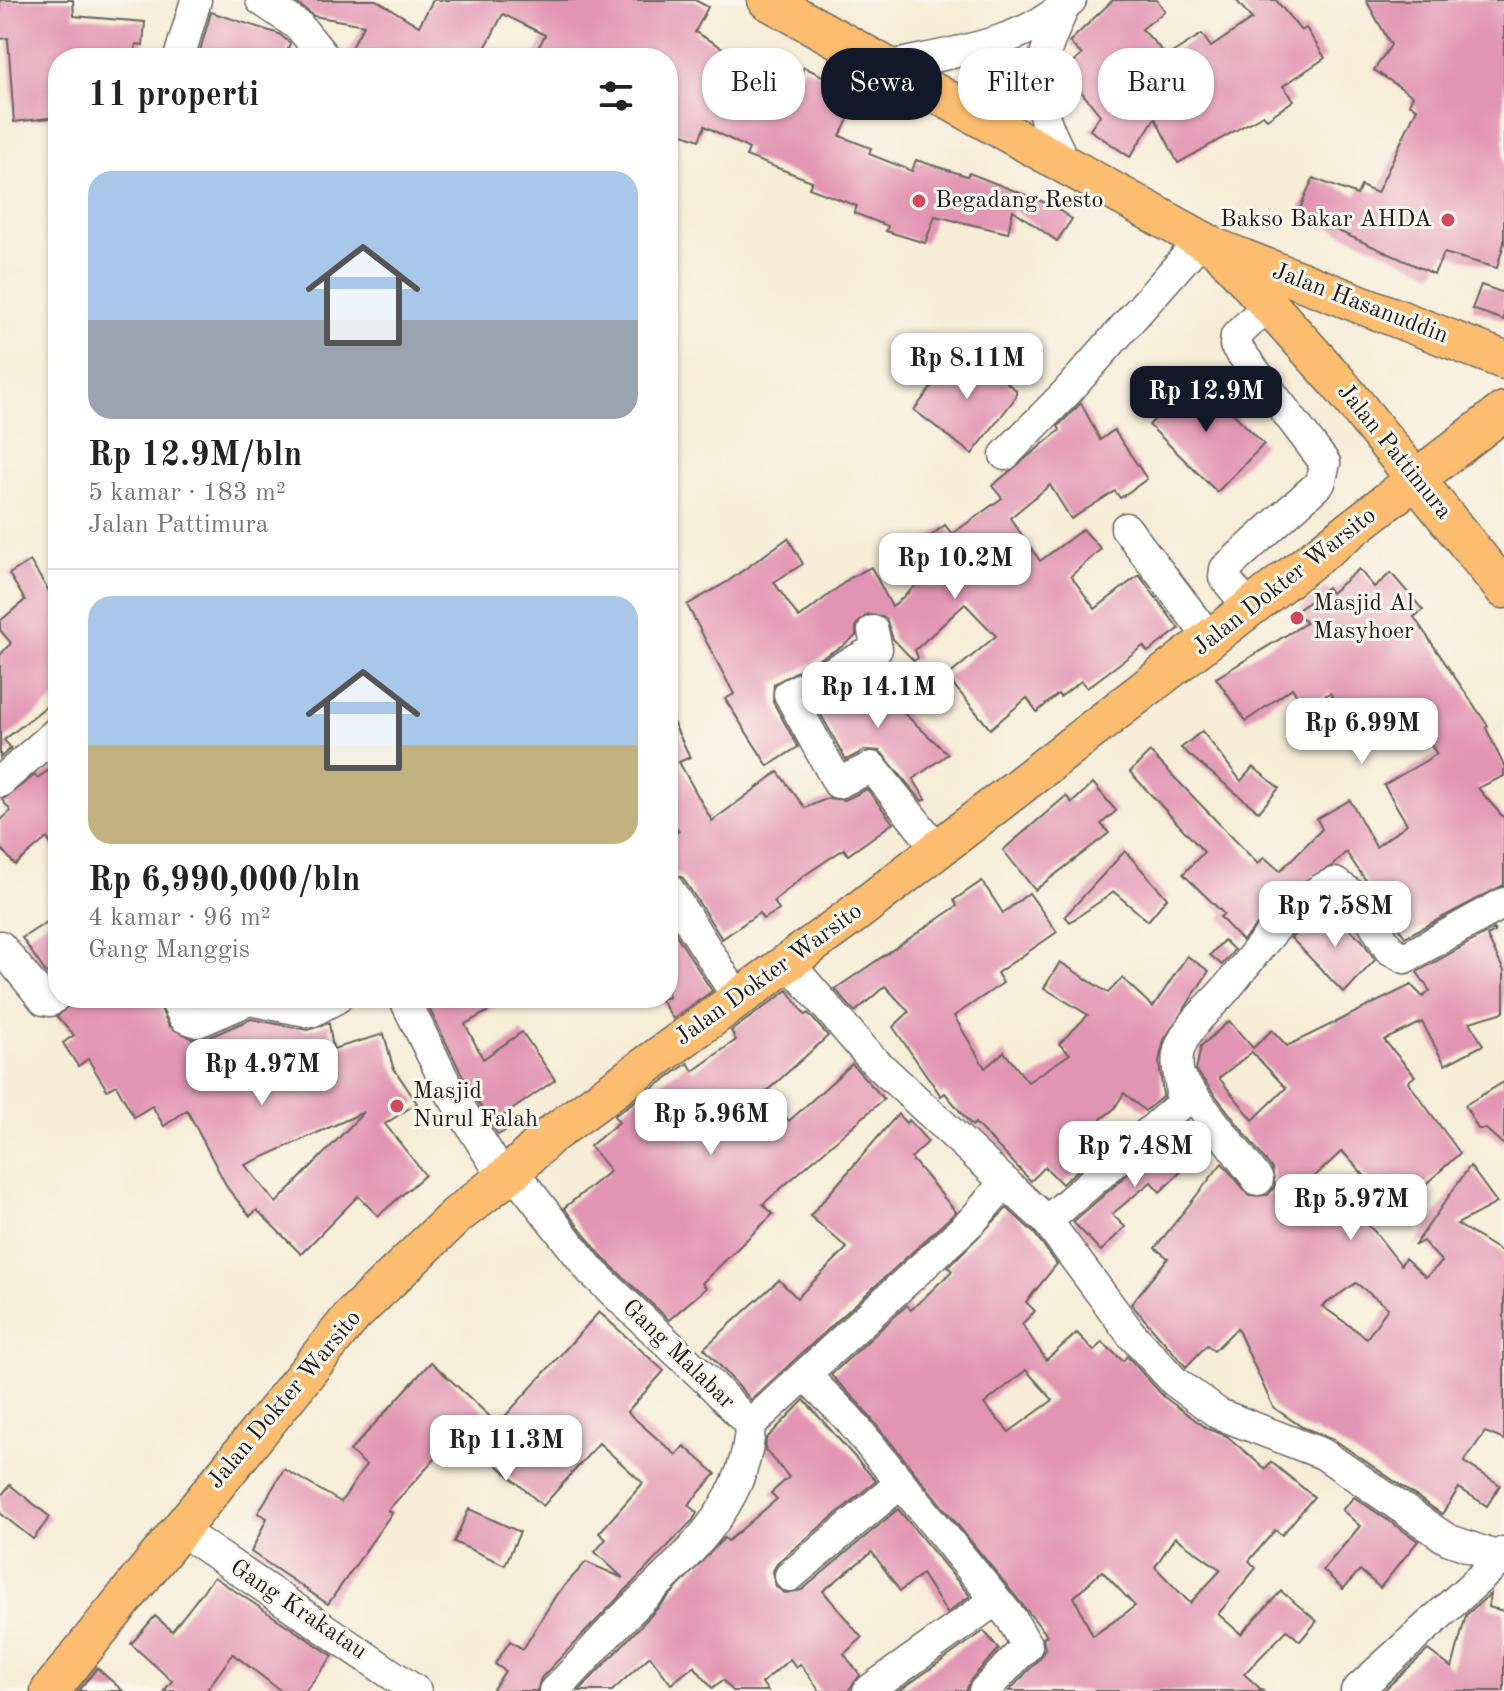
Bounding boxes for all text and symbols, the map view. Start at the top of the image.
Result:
chip: Beli [702,48,805,120]
chip: Sewa [821,48,942,120]
chip: Filter [958,48,1082,120]
chip: Baru [1098,48,1214,120]
icon: filters [594,74,638,118]
text: 11 properti [88,79,259,113]
place label: Begadang Resto [935,189,1103,213]
marker: Begadang Resto [910,192,928,210]
place label: Bakso Bakar AHDA [1220,208,1432,232]
marker: Bakso Bakar AHDA [1439,211,1457,229]
icon: home [291,223,435,367]
street label: Jalan Hasanuddin [1269,259,1451,349]
pin: Rp 8.11M [884,333,1050,401]
text: Rp 8.11M [909,346,1025,372]
pin: Rp 12.9M [1123,366,1289,434]
text: Rp 12.9M [1148,379,1264,405]
street label: Jalan Pattimura [1332,380,1456,524]
text: Rp 12.9M/bln [88,439,302,473]
text: 5 kamar · 183 m² [88,480,286,506]
street label: Jalan Dokter Warsito [1189,503,1381,661]
text: Jalan Pattimura [88,512,269,538]
pin: Rp 10.2M [872,533,1038,601]
text: Rp 10.2M [897,546,1013,572]
place label: Masjid Al Masyhoer [1313,592,1414,644]
marker: Masjid Al Masyhoer [1288,609,1306,627]
icon: home [291,648,435,792]
pin: Rp 14.1M [795,662,961,730]
text: Rp 14.1M [820,675,936,701]
pin: Rp 6.99M [1279,698,1445,766]
text: Rp 6.99M [1304,711,1420,737]
text: Rp 6,990,000/bln [88,864,361,898]
pin: Rp 7.58M [1252,881,1418,949]
text: Rp 7.58M [1277,894,1393,920]
street label: Jalan Dokter Warsito [671,899,867,1051]
text: 4 kamar · 96 m² [88,905,271,931]
text: Gang Manggis [88,937,250,963]
pin: Rp 4.97M [179,1039,345,1107]
text: Rp 4.97M [204,1052,320,1078]
place label: Masjid Nurul Falah [413,1080,538,1132]
pin: Rp 5.96M [628,1089,794,1157]
marker: Masjid Nurul Falah [388,1097,406,1115]
text: Rp 5.96M [653,1102,769,1128]
pin: Rp 7.48M [1052,1121,1218,1189]
text: Rp 7.48M [1077,1134,1193,1160]
pin: Rp 5.97M [1268,1174,1434,1242]
text: Rp 5.97M [1293,1187,1409,1213]
street label: Gang Malabar [617,1296,739,1414]
street label: Jalan Dokter Warsito [204,1306,366,1494]
pin: Rp 11.3M [423,1415,589,1483]
text: Rp 11.3M [448,1428,564,1454]
street label: Gang Krakatau [225,1556,371,1665]

